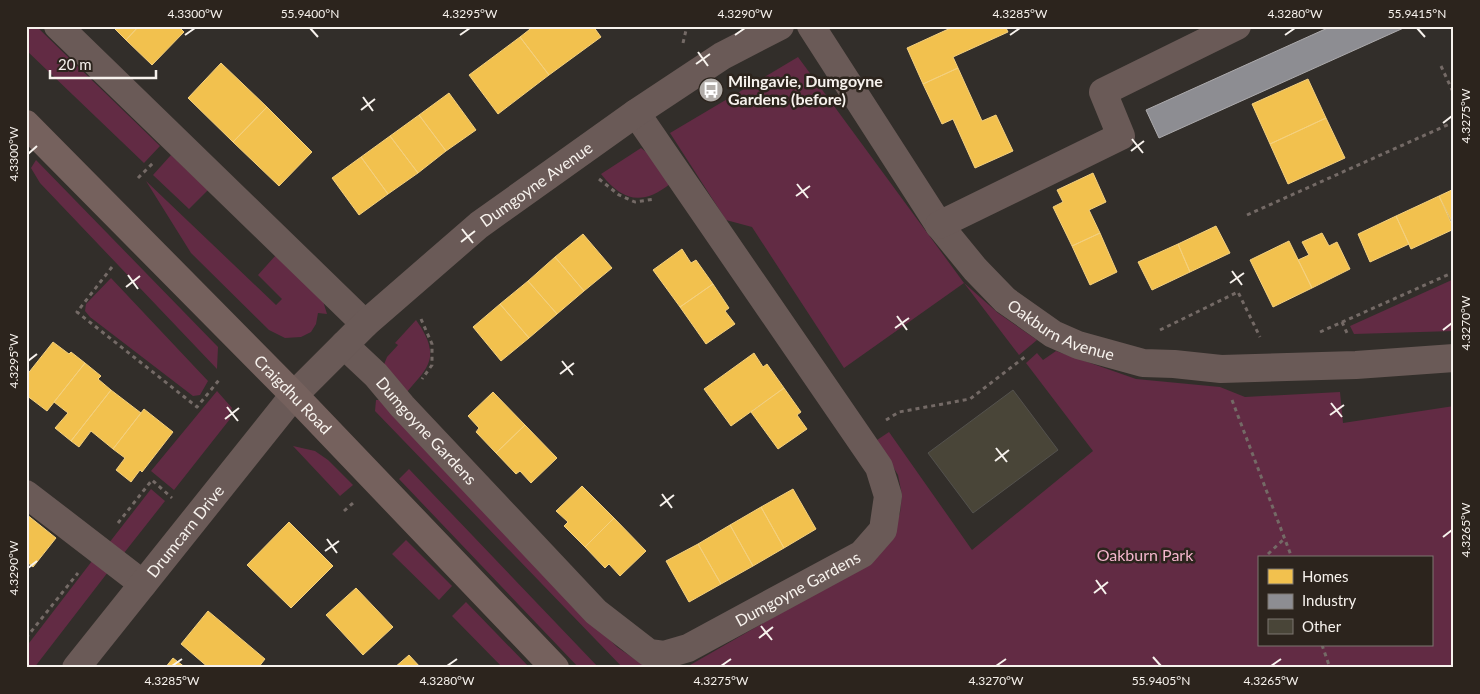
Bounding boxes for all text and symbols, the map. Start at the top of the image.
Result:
text: 4.3300°W [167,6,223,21]
text: 55.9400°N [281,6,339,21]
text: 4.3295°W [442,6,498,21]
text: 4.3290°W [717,6,773,21]
text: 4.3285°W [992,6,1048,21]
text: 4.3280°W [1267,6,1323,21]
text: 55.9415°N [1388,6,1446,21]
scale bar [50,48,156,80]
text: 20 m [58,55,92,73]
place label: Milngavie, Dumgoyne Gardens (before) [728,71,883,108]
bus stop icon: Milngavie, Dumgoyne Gardens (before) [698,77,724,103]
text: 4.3275°W [1458,88,1473,144]
text: 4.3300°W [6,126,21,182]
street label: Dumgoyne Avenue [476,137,596,230]
street label: Oakburn Avenue [1004,295,1117,364]
text: 4.3270°W [1458,295,1473,351]
text: 4.3295°W [6,333,21,389]
street label: Craigdhu Road [251,351,336,438]
street label: Dumgoyne Gardens [373,373,481,488]
street label: Drumcarn Drive [142,481,227,581]
text: 4.3265°W [1458,502,1473,558]
text: 4.3290°W [6,540,21,596]
park label: Oakburn Park [1097,545,1194,564]
street label: Dumgoyne Gardens [732,547,863,630]
legend [1258,556,1432,646]
text: Homes [1302,567,1348,585]
text: Industry [1302,591,1357,609]
text: Other [1302,617,1342,635]
text: 4.3285°W [144,673,200,688]
text: 4.3280°W [419,673,475,688]
text: 4.3275°W [693,673,749,688]
text: 4.3270°W [968,673,1024,688]
text: 55.9405°N [1132,673,1190,688]
text: 4.3265°W [1243,673,1299,688]

